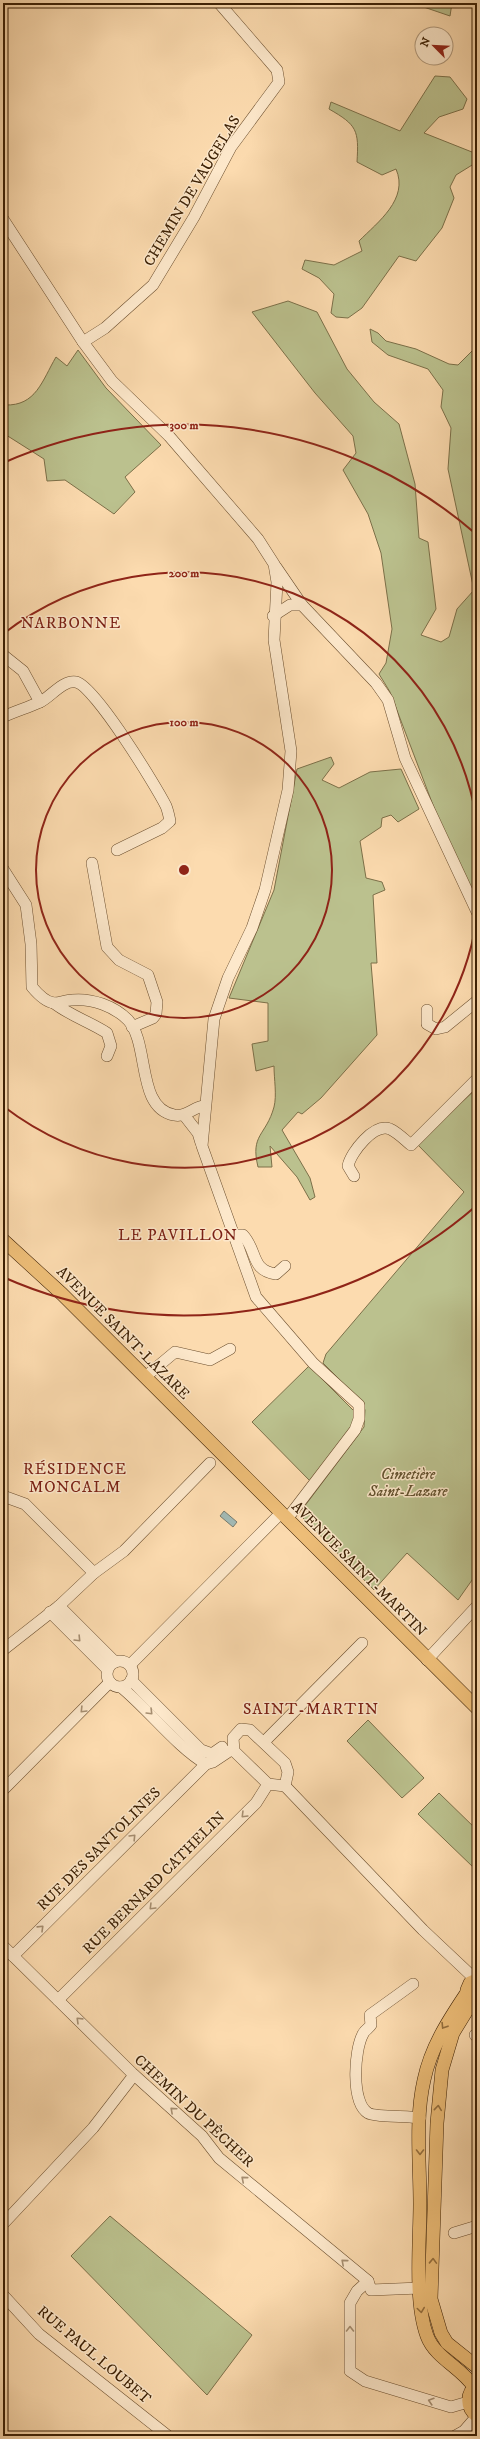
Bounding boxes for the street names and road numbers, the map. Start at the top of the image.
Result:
street label: CHEMIN DE VAUGELAS [139,112,245,270]
street label: AVENUE SAINT-LAZARE [52,1262,194,1404]
street label: AVENUE SAINT-MARTIN [287,1497,431,1641]
street label: RUE DES SANTOLINES [33,1783,165,1915]
street label: RUE BERNARD CATHELIN [79,1808,229,1958]
street label: CHEMIN DU PÊCHER [130,2051,258,2172]
street label: RUE PAUL LOUBET [33,2302,155,2409]

